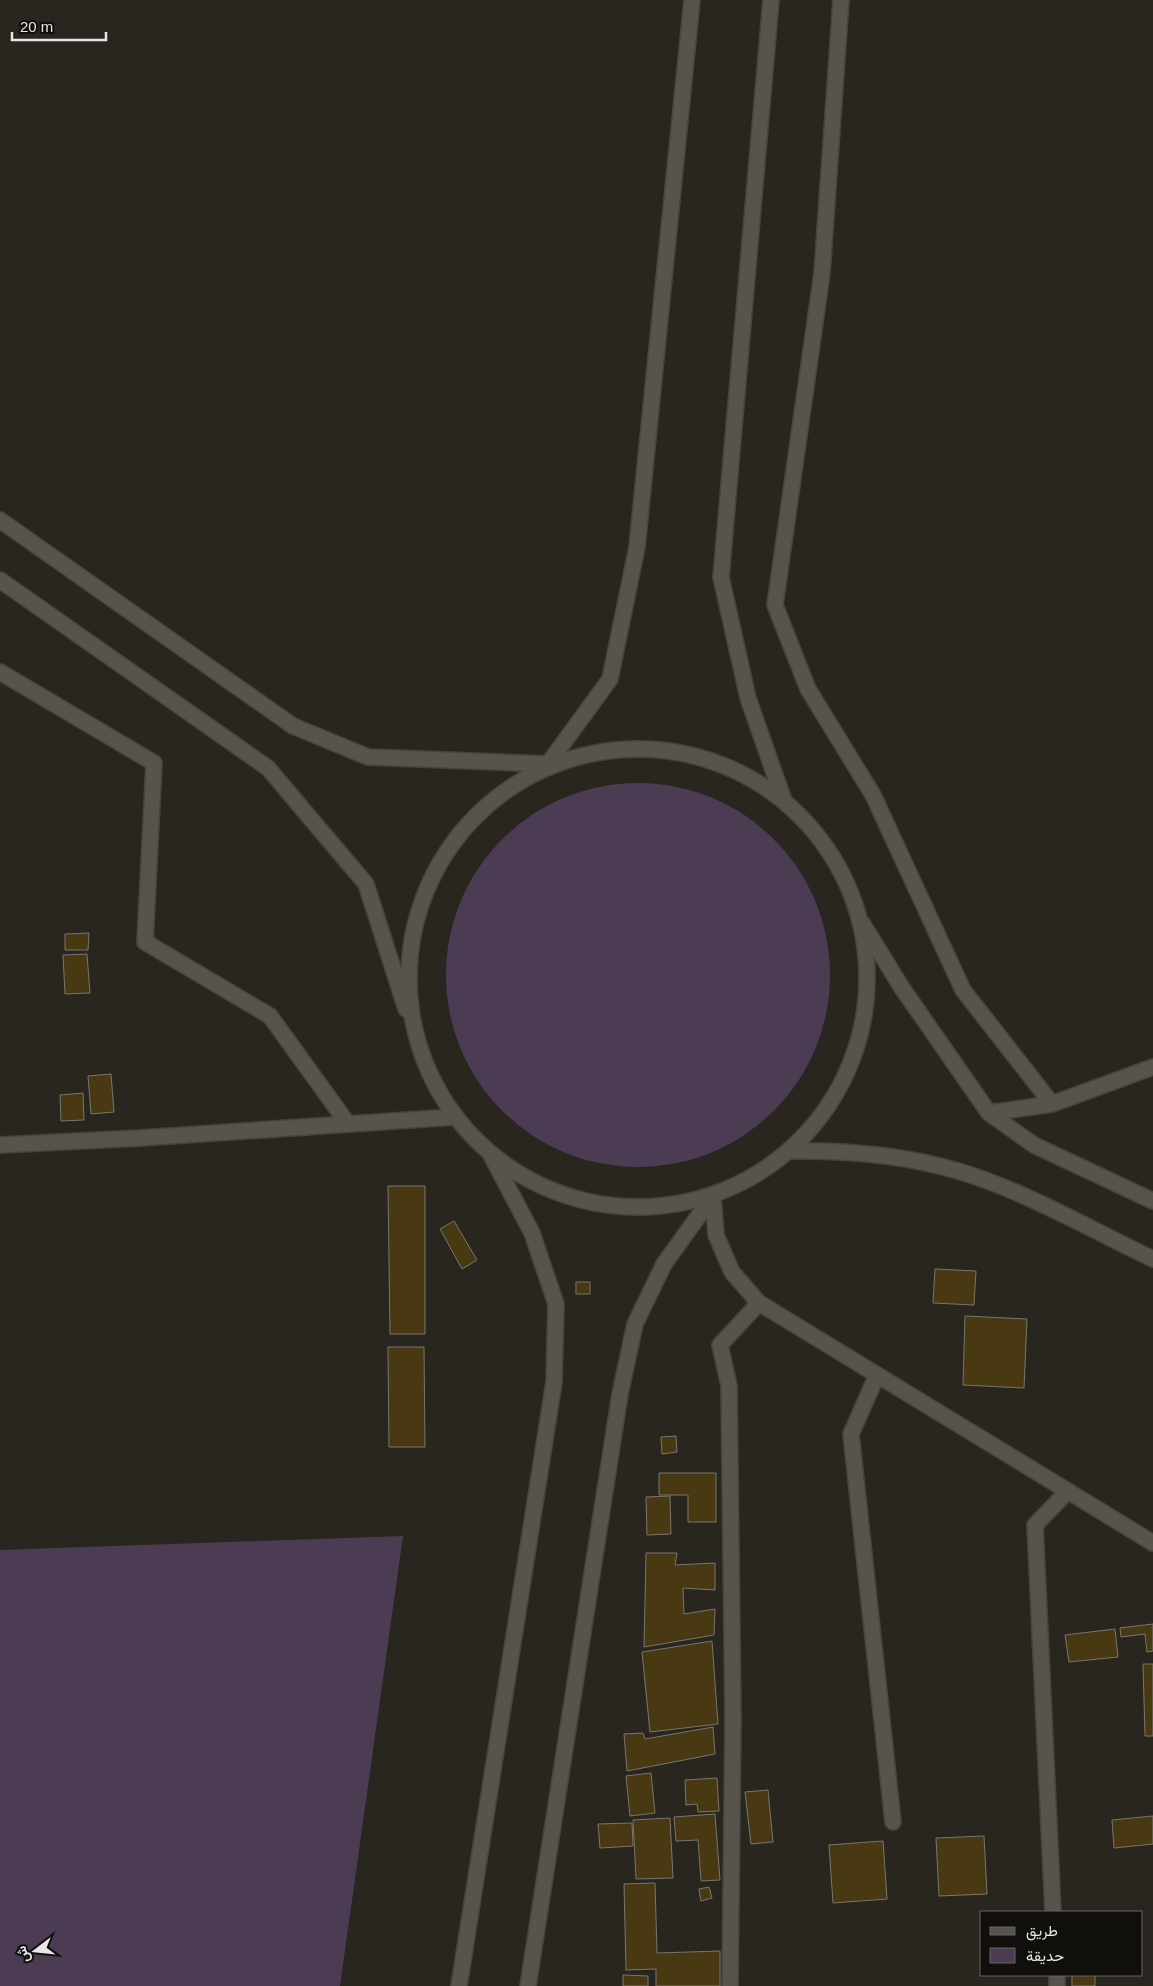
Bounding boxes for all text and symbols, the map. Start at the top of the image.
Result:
scale bar [12,10,106,42]
text: 20 m [20,18,53,35]
legend [980,1911,1143,1976]
text: طريق [1026,1922,1058,1941]
north arrow [10,1926,60,1976]
text: ش [12,1944,33,1965]
text: حديقة [1026,1947,1064,1965]

